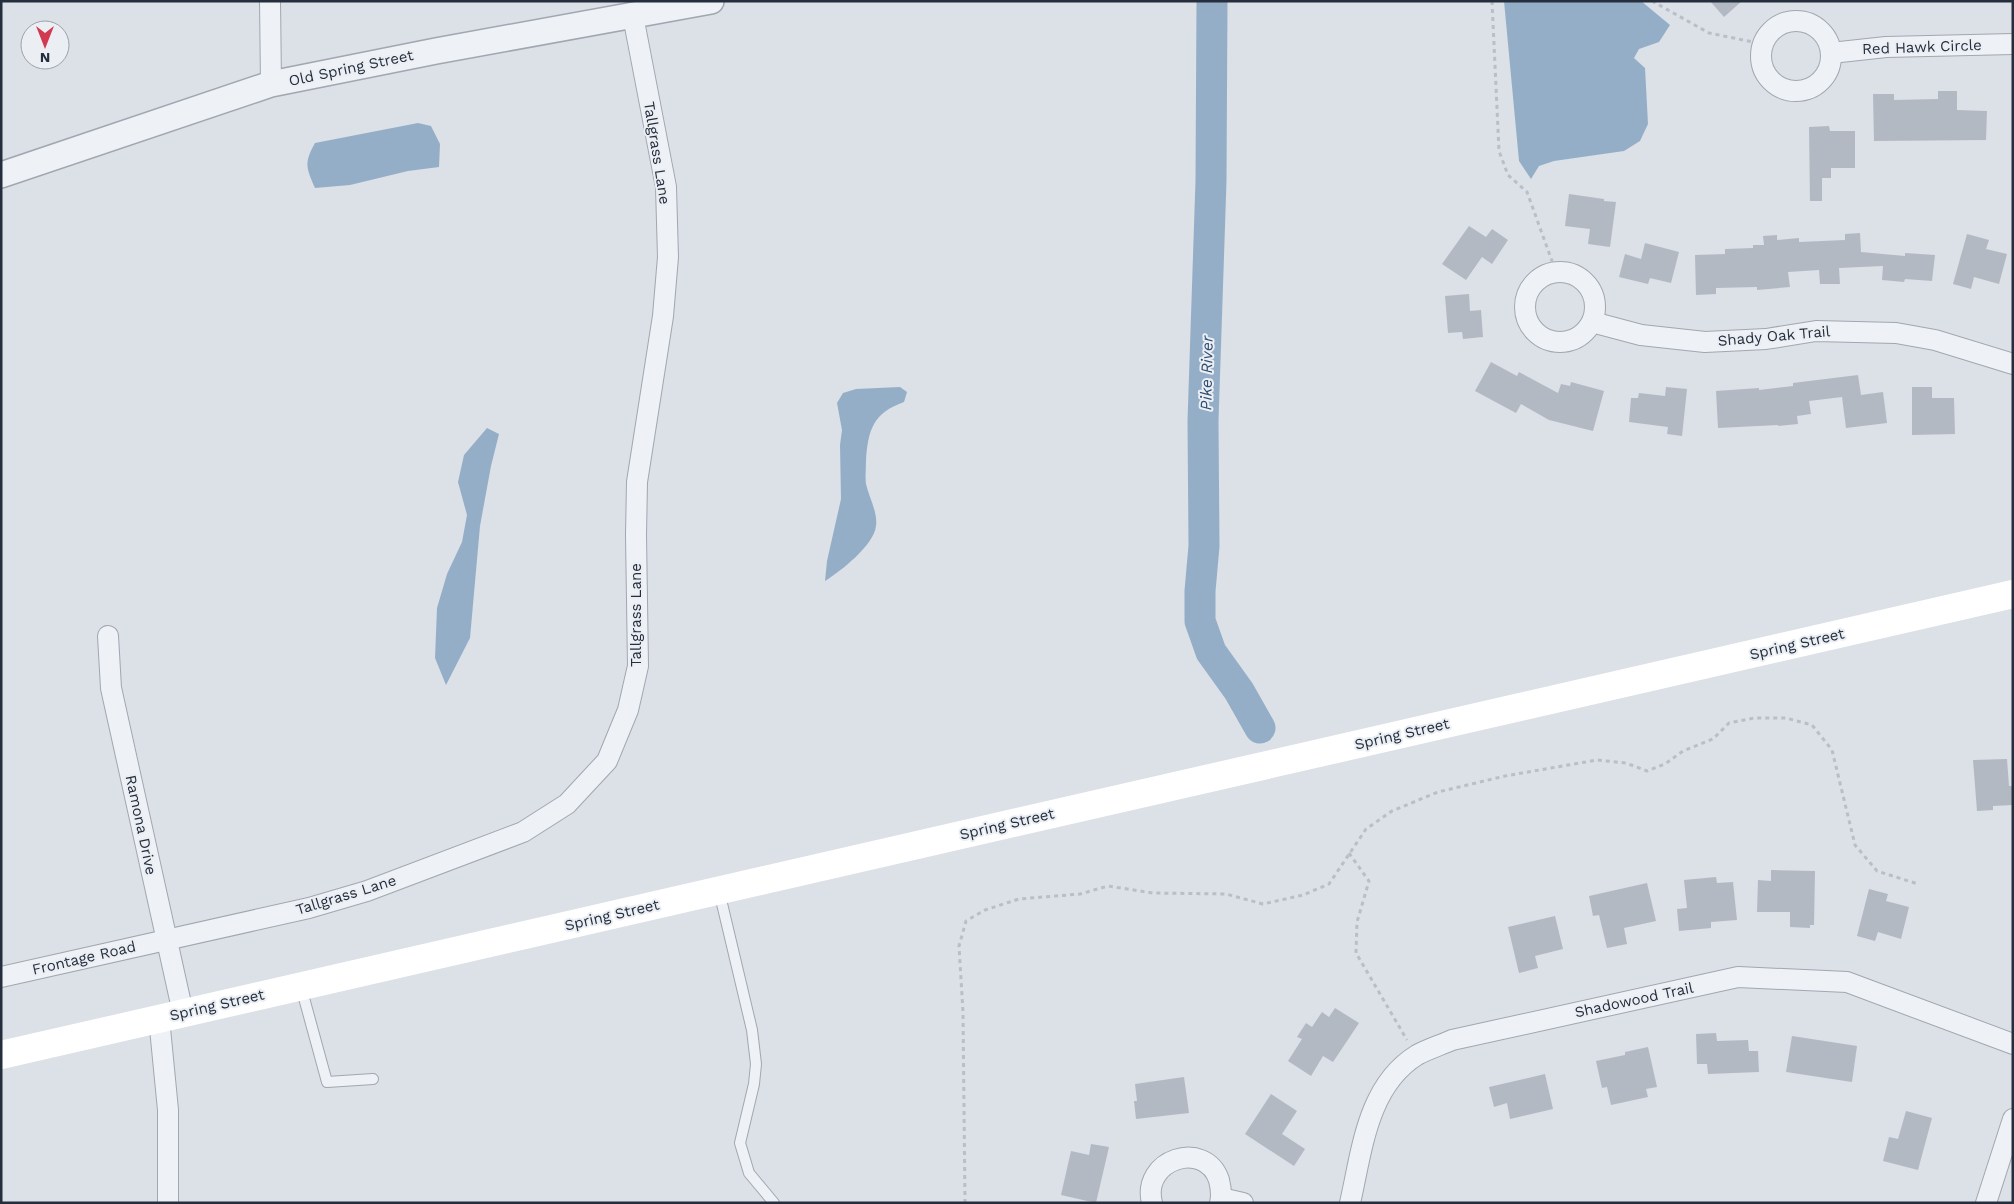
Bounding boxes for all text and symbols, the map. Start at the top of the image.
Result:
north arrow [20,20,70,70]
street label: Red Hawk Circle [1862,36,1982,58]
street label: Old Spring Street [287,46,416,90]
text: N [40,50,50,66]
street label: Tallgrass Lane [640,100,674,206]
street label: Shady Oak Trail [1717,322,1831,350]
water label: Pike River [1196,335,1217,410]
street label: Tallgrass Lane [627,563,645,667]
street label: Spring Street [1748,624,1847,664]
street label: Spring Street [1353,714,1452,754]
street label: Ramona Drive [122,773,160,877]
street label: Spring Street [958,804,1057,844]
street label: Tallgrass Lane [294,871,398,919]
street label: Spring Street [563,895,662,935]
street label: Frontage Road [30,937,138,979]
street label: Shadowood Trail [1573,979,1695,1021]
street label: Spring Street [168,985,267,1025]

